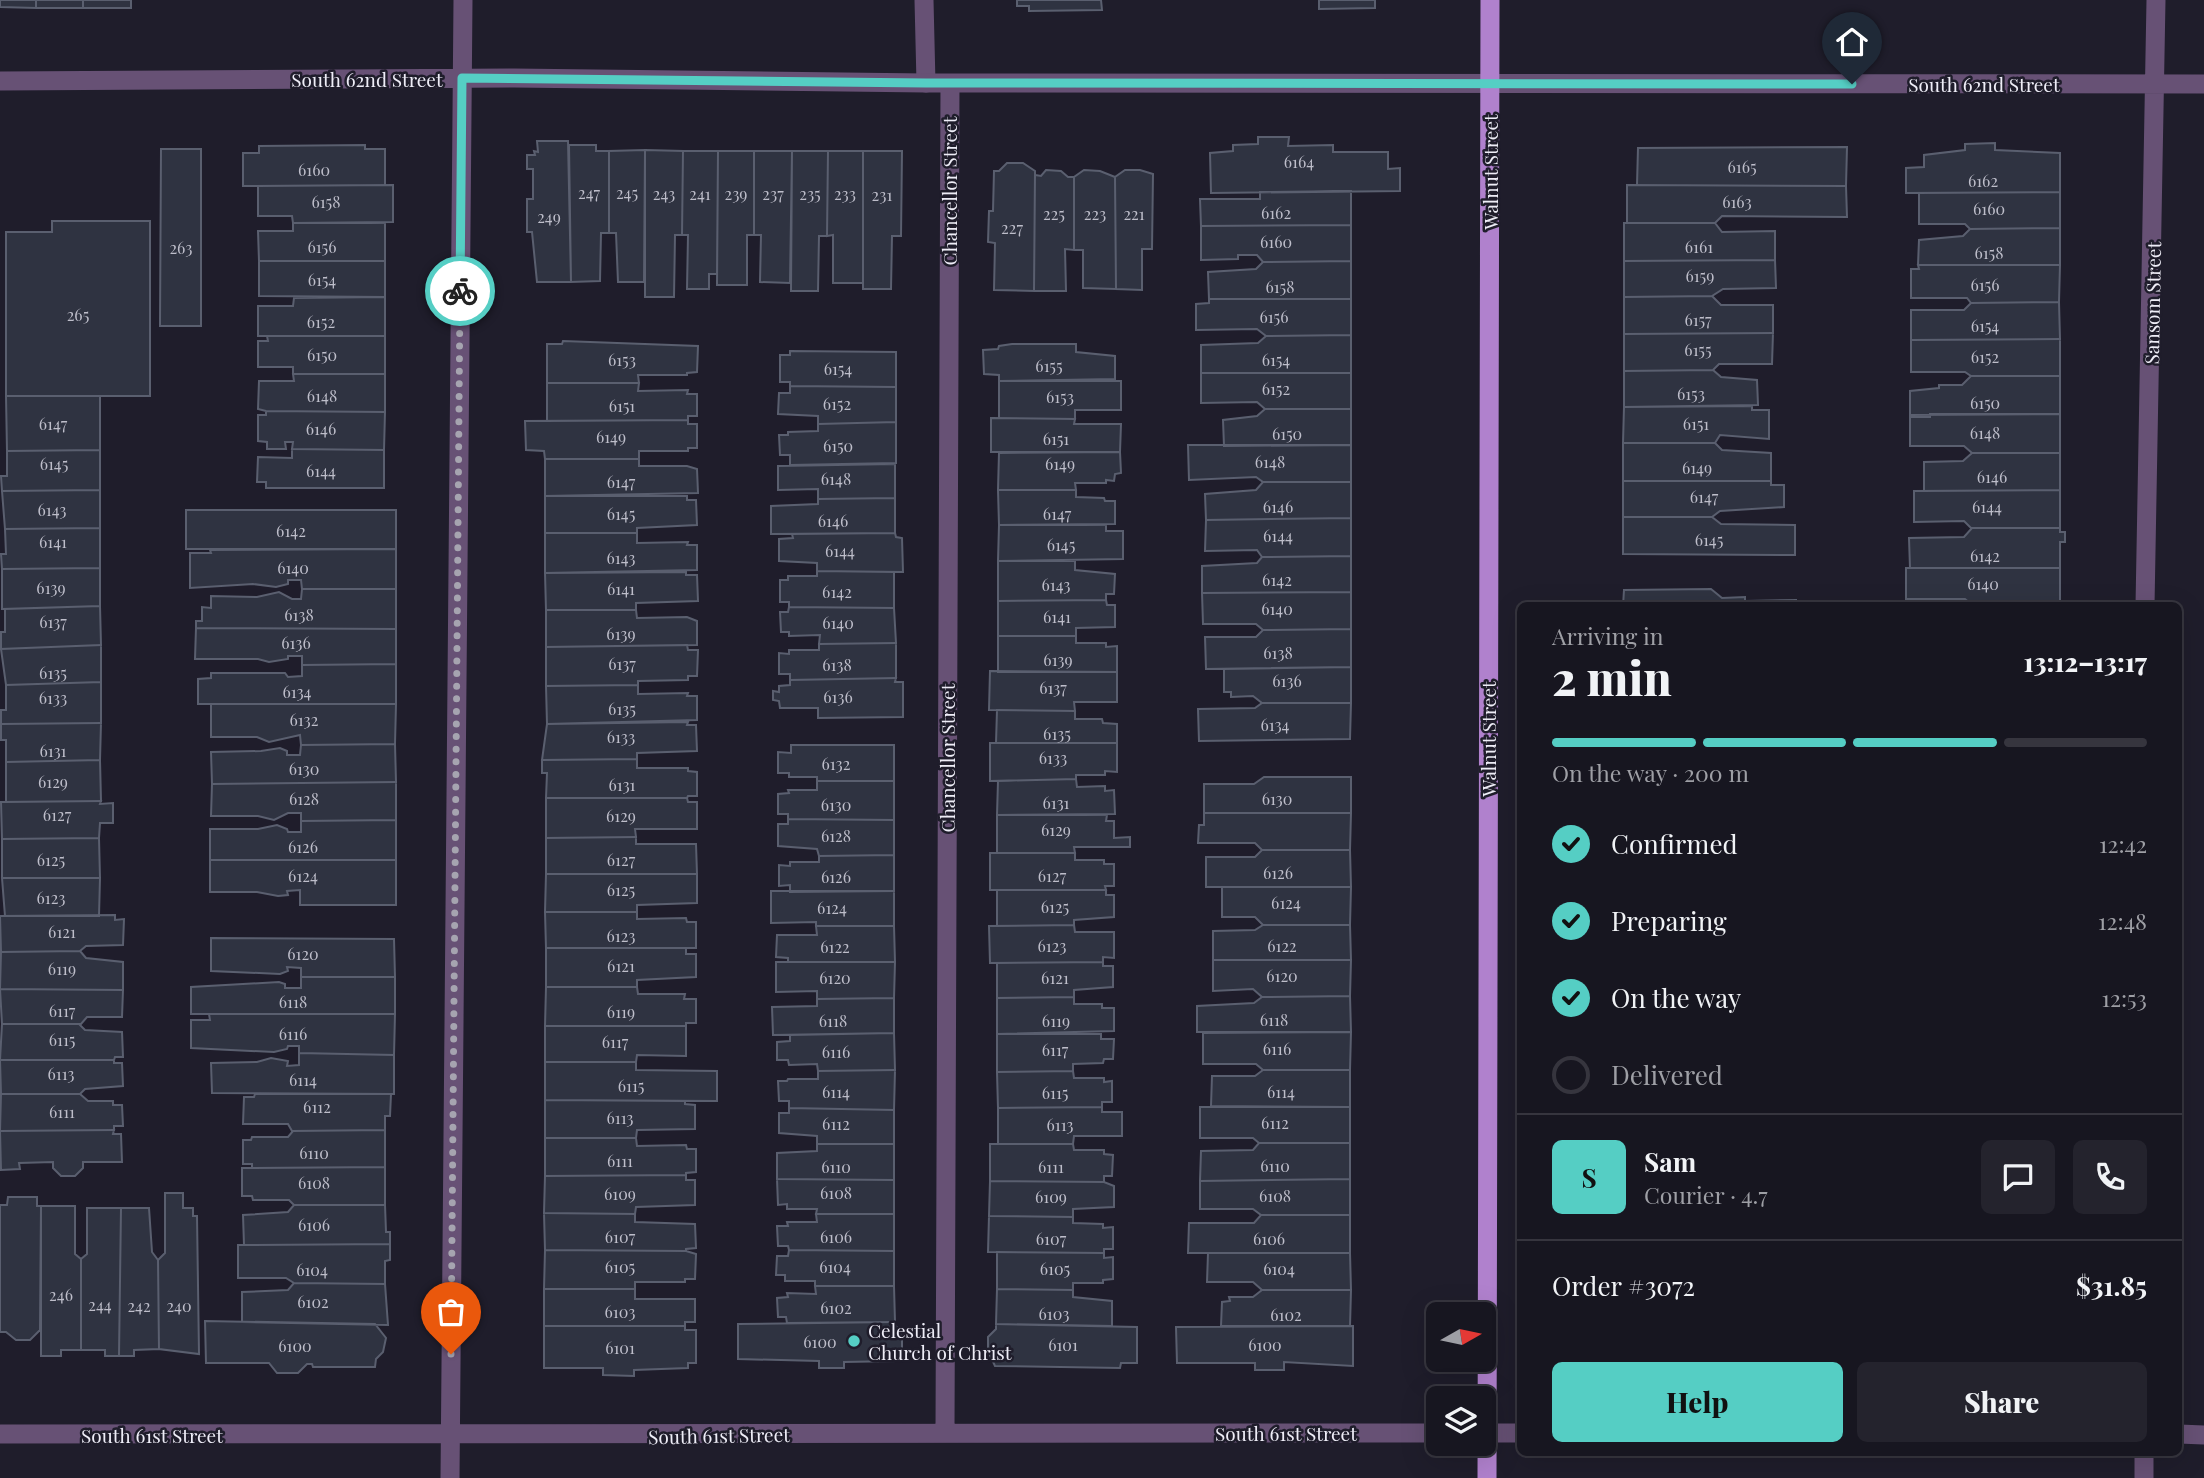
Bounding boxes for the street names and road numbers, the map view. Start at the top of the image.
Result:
street label: South 62nd Street [291,66,443,92]
street label: South 62nd Street [1908,71,2060,97]
street label: Walnut Street [1477,114,1503,231]
street label: Chancellor Street [936,116,962,265]
street label: Sansom Street [2138,241,2166,365]
street label: Walnut Street [1475,681,1501,798]
street label: Chancellor Street [934,683,960,832]
street label: South 61st Street [1215,1420,1357,1446]
street label: South 61st Street [648,1421,790,1449]
street label: South 61st Street [81,1422,223,1448]

